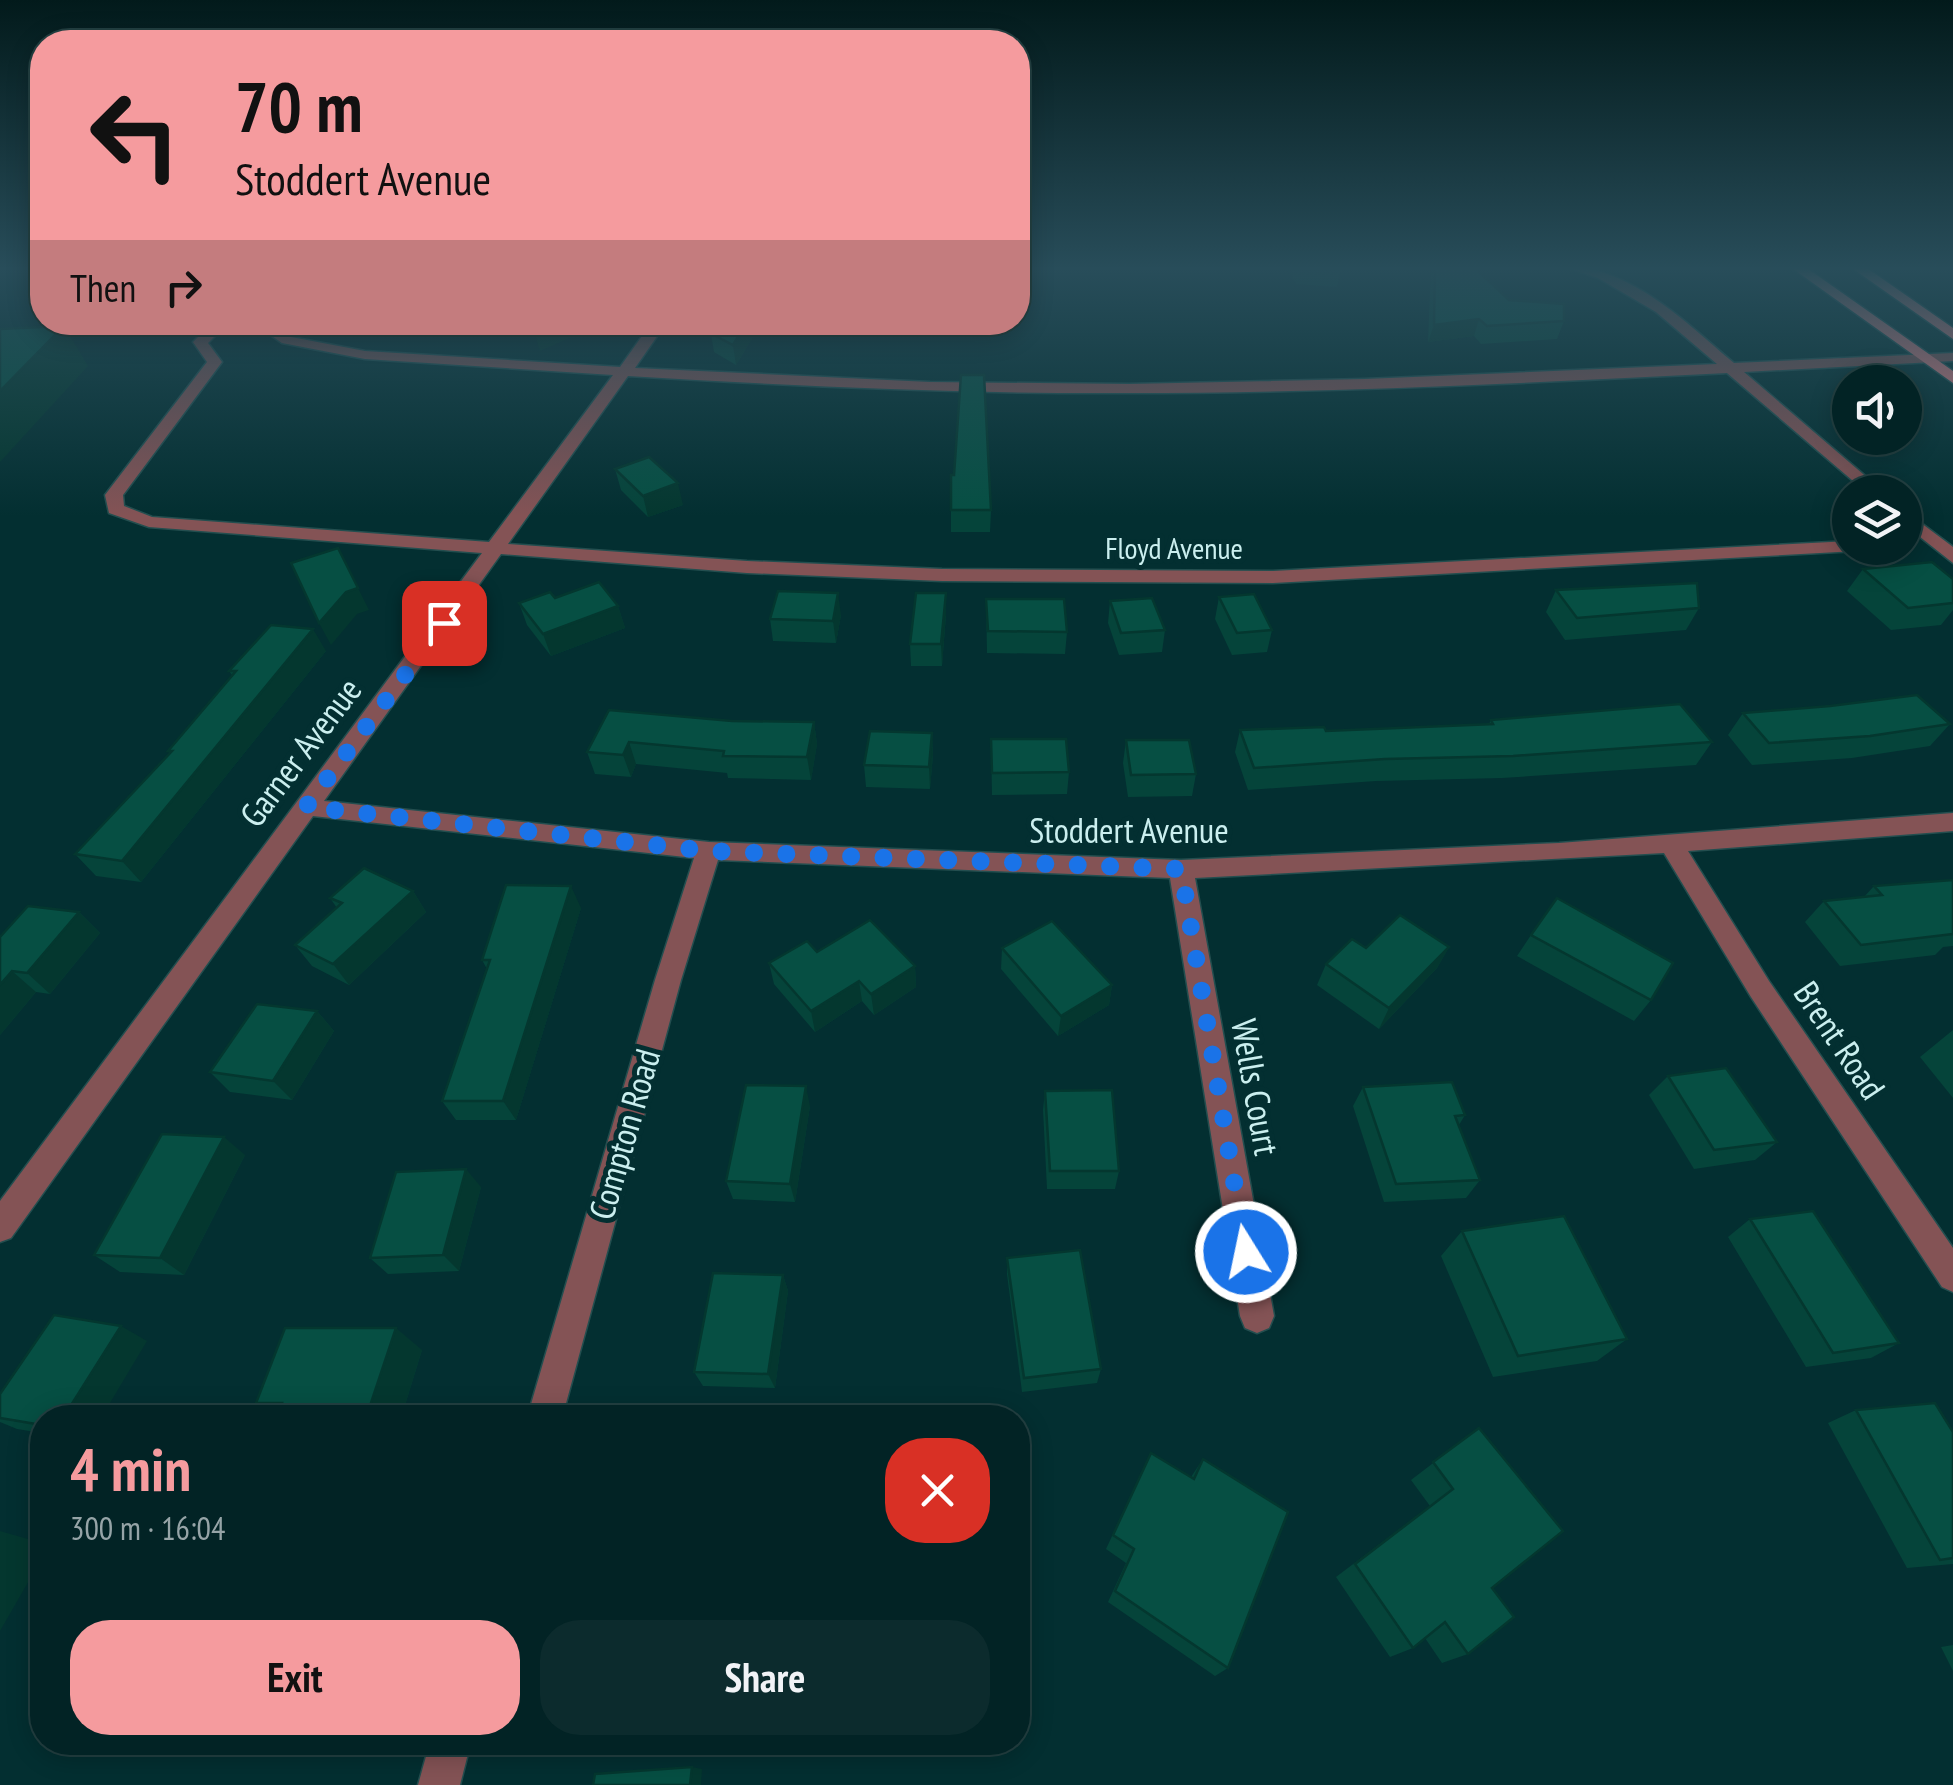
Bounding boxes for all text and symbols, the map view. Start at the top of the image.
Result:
text: 70 m [235,61,363,151]
icon: left [70,70,200,200]
text: Stoddert Avenue [235,149,491,207]
icon: right [156,260,211,315]
text: Then [70,263,136,312]
map controls [1832,365,1922,565]
button: sound [1832,365,1922,455]
button: layers [1832,475,1922,565]
street label: Floyd Avenue [1105,528,1243,567]
pin [402,581,487,666]
icon: arrive [417,596,472,651]
street label: Garner Avenue [229,668,371,836]
street label: Stoddert Avenue [1029,807,1229,853]
street label: Brent Road [1784,972,1896,1108]
street label: Wells Court [1221,1015,1291,1159]
street label: Compton Road [578,1043,670,1225]
position arrow [1194,1200,1298,1304]
text: 4 min [70,1430,191,1508]
button: close [885,1438,990,1543]
text: 300 m · 16:04 [70,1507,225,1549]
button: Exit [70,1620,520,1735]
button: Share [540,1620,990,1735]

